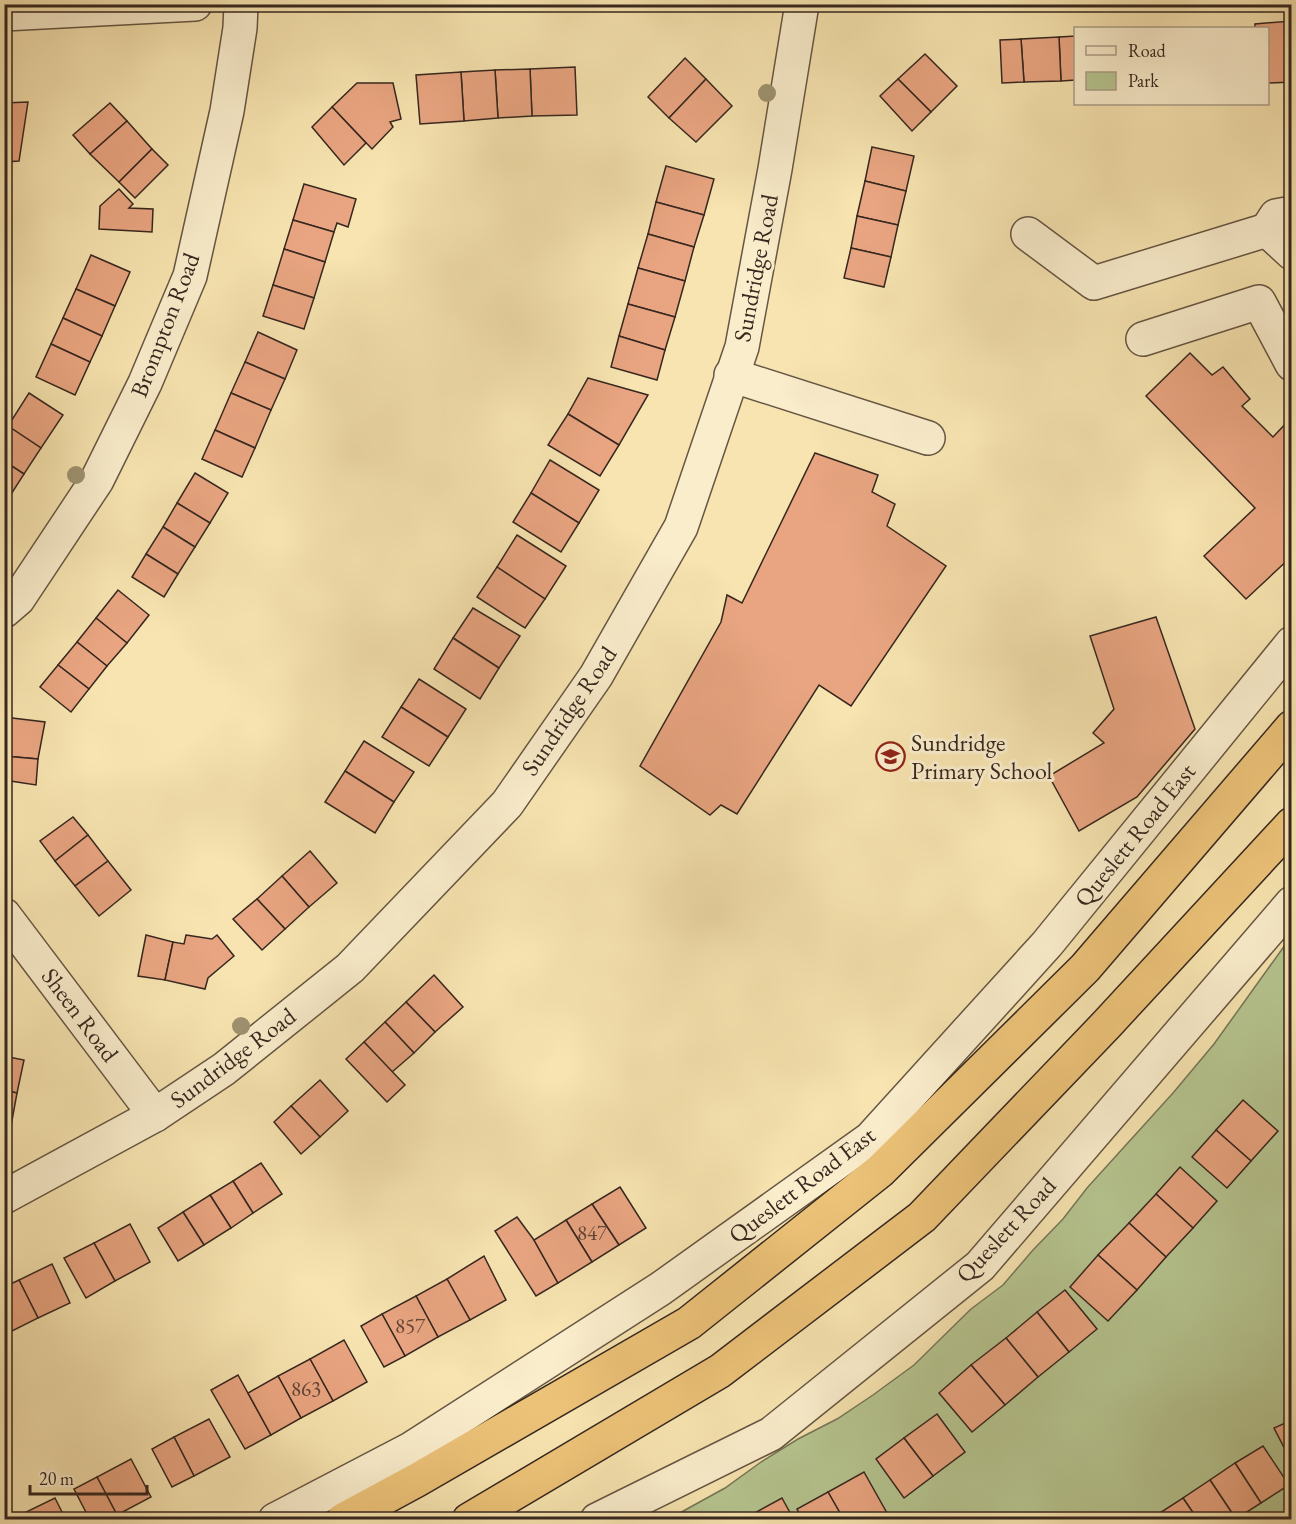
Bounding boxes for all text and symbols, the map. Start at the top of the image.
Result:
legend [1074,27,1269,105]
text: Road [1128,39,1167,62]
text: Park [1128,69,1159,92]
street label: Sundridge Road [726,191,785,344]
street label: Brompton Road [123,247,207,401]
street label: Sundridge Road [514,639,624,781]
place label: Sundridge Primary School [911,727,1052,786]
school or university icon: Sundridge Primary School [874,741,906,773]
street label: Queslett Road East [1067,756,1202,913]
street label: Sheen Road [35,962,126,1069]
street label: Sundridge Road [164,1000,302,1115]
street label: Queslett Road East [722,1119,882,1250]
street label: Queslett Road [949,1170,1063,1289]
house number: 847 [577,1219,608,1246]
house number: 857 [395,1312,426,1339]
house number: 863 [291,1375,321,1402]
scale bar [30,1458,147,1496]
text: 20 m [39,1467,74,1490]

